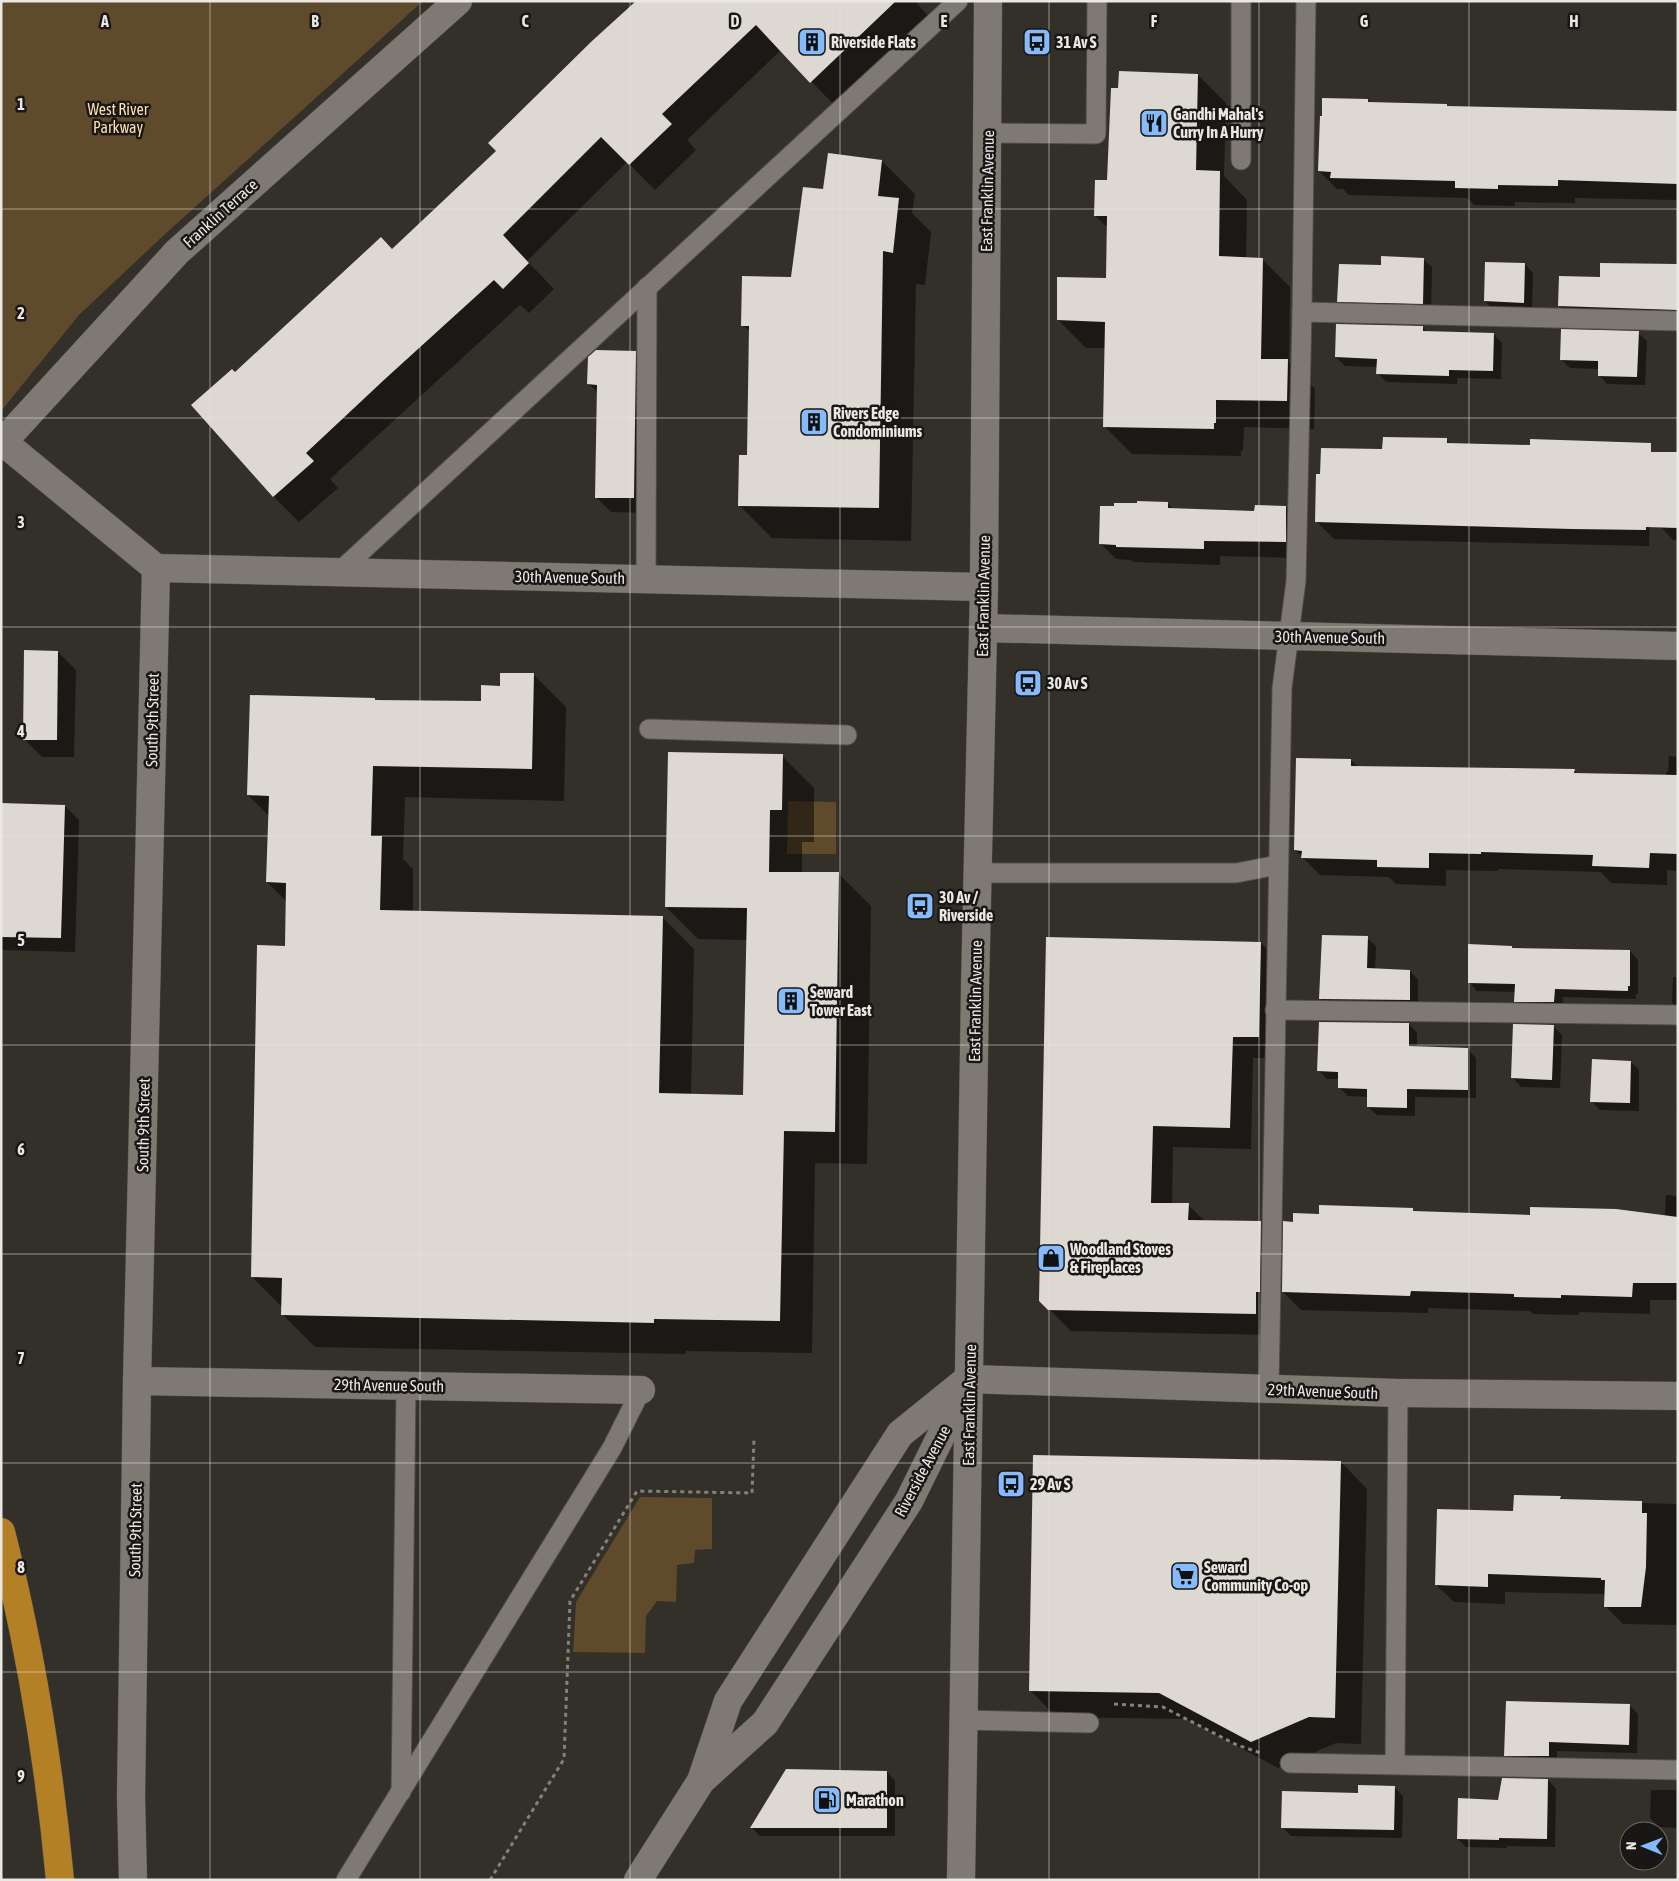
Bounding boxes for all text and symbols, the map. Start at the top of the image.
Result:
text: A [100,12,109,30]
text: B [311,12,319,30]
text: C [521,12,529,30]
text: D [731,12,740,30]
text: E [941,12,948,30]
text: F [1151,12,1158,30]
text: G [1360,12,1369,30]
text: H [1569,12,1579,30]
building icon: Riverside Flats [797,27,827,57]
bus stop icon: 31 Av S [1022,27,1052,57]
place label: Riverside Flats [831,33,916,51]
place label: 31 Av S [1056,33,1097,51]
text: 1 [17,95,25,113]
park label: West River Parkway [88,100,149,137]
place label: Gandhi Mahal's Curry In A Hurry [1173,105,1264,141]
restaurant icon: Gandhi Mahal's Curry In A Hurry [1139,108,1169,138]
street label: East Franklin Avenue [977,130,997,252]
street label: Franklin Terrace [179,175,261,251]
text: 2 [17,304,25,322]
place label: Rivers Edge Condominiums [833,404,922,440]
building icon: Rivers Edge Condominiums [799,407,829,437]
text: 3 [17,513,25,531]
street label: East Franklin Avenue [973,535,993,657]
street label: 30th Avenue South [515,567,625,587]
street label: 30th Avenue South [1275,627,1385,647]
bus stop icon: 30 Av S [1013,668,1043,698]
street label: South 9th Street [142,673,162,767]
place label: 30 Av S [1047,674,1088,692]
text: 4 [16,722,25,740]
place label: 30 Av / Riverside [939,888,993,924]
bus stop icon: 30 Av / Riverside [905,891,935,921]
text: 5 [17,931,25,949]
street label: East Franklin Avenue [965,940,985,1062]
place label: Seward Tower East [810,983,872,1019]
building icon: Seward Tower East [776,986,806,1016]
street label: South 9th Street [133,1078,153,1172]
text: 6 [17,1140,25,1158]
place label: Woodland Stoves & Fireplaces [1069,1240,1171,1276]
shop icon: Woodland Stoves & Fireplaces [1036,1243,1066,1273]
street label: East Franklin Avenue [959,1344,979,1466]
text: 7 [17,1349,25,1367]
street label: 29th Avenue South [334,1375,444,1395]
street label: 29th Avenue South [1268,1380,1378,1402]
street label: Riverside Avenue [890,1422,954,1520]
bus stop icon: 29 Av S [996,1469,1026,1499]
place label: 29 Av S [1030,1475,1071,1493]
street label: South 9th Street [125,1483,145,1577]
text: 8 [17,1558,25,1576]
place label: Seward Community Co-op [1204,1558,1309,1594]
supermarket icon: Seward Community Co-op [1170,1561,1200,1591]
text: 9 [17,1767,25,1785]
fuel station icon: Marathon [812,1785,842,1815]
place label: Marathon [846,1791,904,1809]
north arrow [1619,1821,1669,1871]
text: N [1623,1842,1639,1850]

